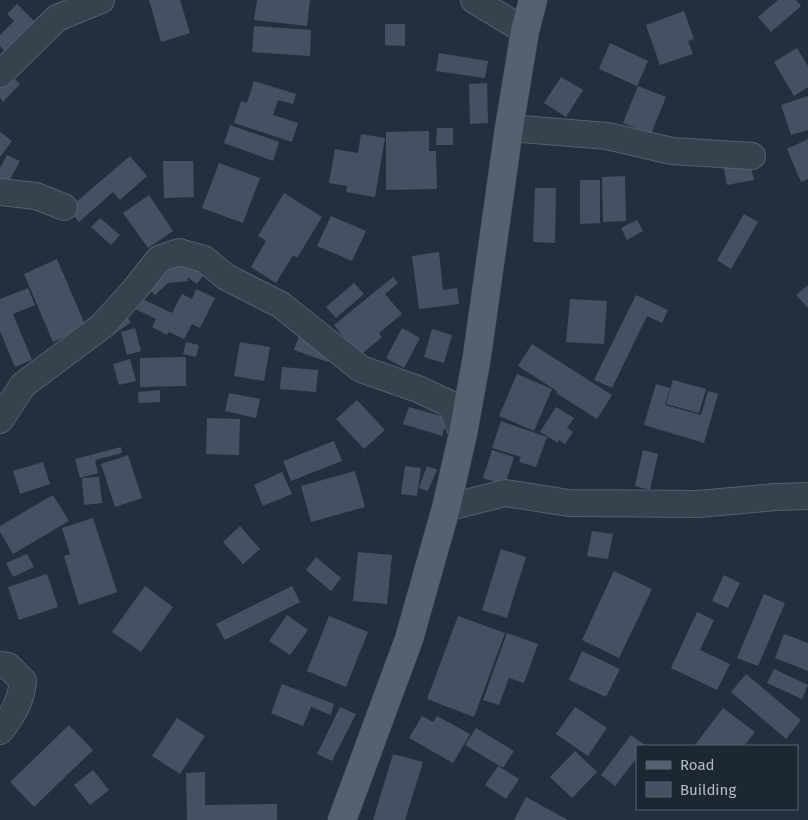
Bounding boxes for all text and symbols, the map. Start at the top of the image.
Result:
legend [636,745,798,810]
text: Road [680,756,715,774]
text: Building [680,781,736,799]

